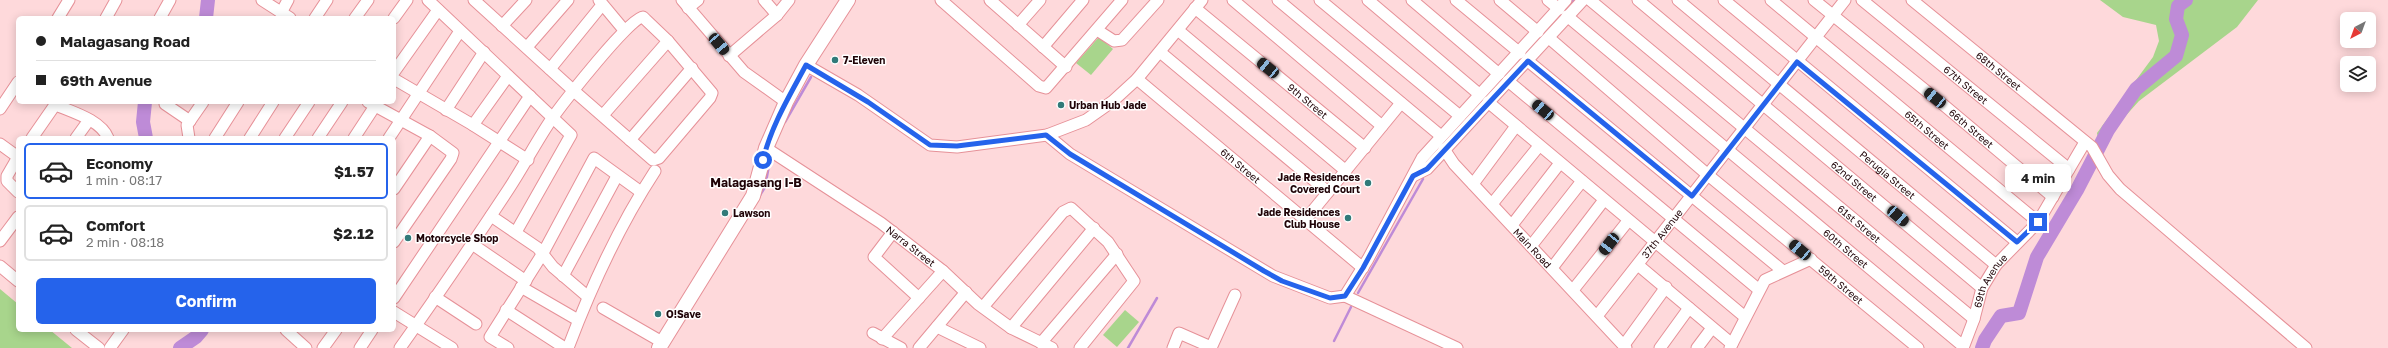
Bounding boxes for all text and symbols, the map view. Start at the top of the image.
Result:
north arrow [2340,12,2376,48]
map controls [2340,12,2376,92]
car [707,31,731,57]
text: Malagasang Road [60,32,190,50]
street label: 68th Street [1974,49,2024,93]
place label: 7-Eleven [843,54,885,66]
marker: 7-Eleven [830,55,840,65]
car [1255,56,1281,80]
button: layers [2340,56,2376,92]
street label: 67th Street [1941,63,1990,106]
text: 69th Avenue [60,71,152,89]
street label: 9th Street [1285,81,1330,121]
car [1922,86,1948,110]
car [1530,98,1556,122]
place label: Urban Hub Jade [1069,99,1147,111]
marker: Urban Hub Jade [1056,100,1066,110]
street label: 66th Street [1947,106,1996,150]
street label: 65th Street [1902,108,1952,152]
street label: 6th Street [1218,145,1263,186]
street label: Perugia Street [1857,148,1918,201]
route start [754,151,772,169]
icon: car [38,153,74,189]
text: Economy [86,154,153,172]
street label: 62nd Street [1829,158,1880,204]
text: $1.57 [334,162,374,180]
callout: 4 min [2005,164,2071,192]
text: 4 min [2021,170,2055,186]
place label: Jade Residences Covered Court [1278,171,1360,195]
text: 1 min · 08:17 [86,172,162,188]
district label: Malagasang I-B [710,175,802,190]
marker: Jade Residences Covered Court [1363,178,1373,188]
street label: 61st Street [1835,202,1883,245]
car [1885,204,1911,228]
place label: Jade Residences Club House [1258,206,1340,230]
street label: 37th Avenue [1639,206,1685,260]
place label: Lawson [733,207,770,219]
marker: Lawson [720,208,730,218]
marker: Jade Residences Club House [1343,213,1353,223]
route end [2029,213,2047,231]
icon: car [38,215,74,251]
text: Comfort [86,216,145,234]
street label: Narra Street [884,223,938,269]
text: $2.12 [333,224,374,242]
street label: Main Road [1511,226,1554,270]
street label: 60th Street [1821,226,1871,270]
car [1597,231,1621,257]
place label: Motorcycle Shop [416,232,498,244]
marker: Motorcycle Shop [403,233,413,243]
text: 2 min · 08:18 [86,234,164,250]
car [1787,238,1813,262]
street label: 69th Avenue [1971,251,2010,309]
street label: 59th Street [1816,263,1866,306]
button: Confirm [36,278,376,324]
place label: O!Save [666,308,701,320]
marker: O!Save [653,309,663,319]

